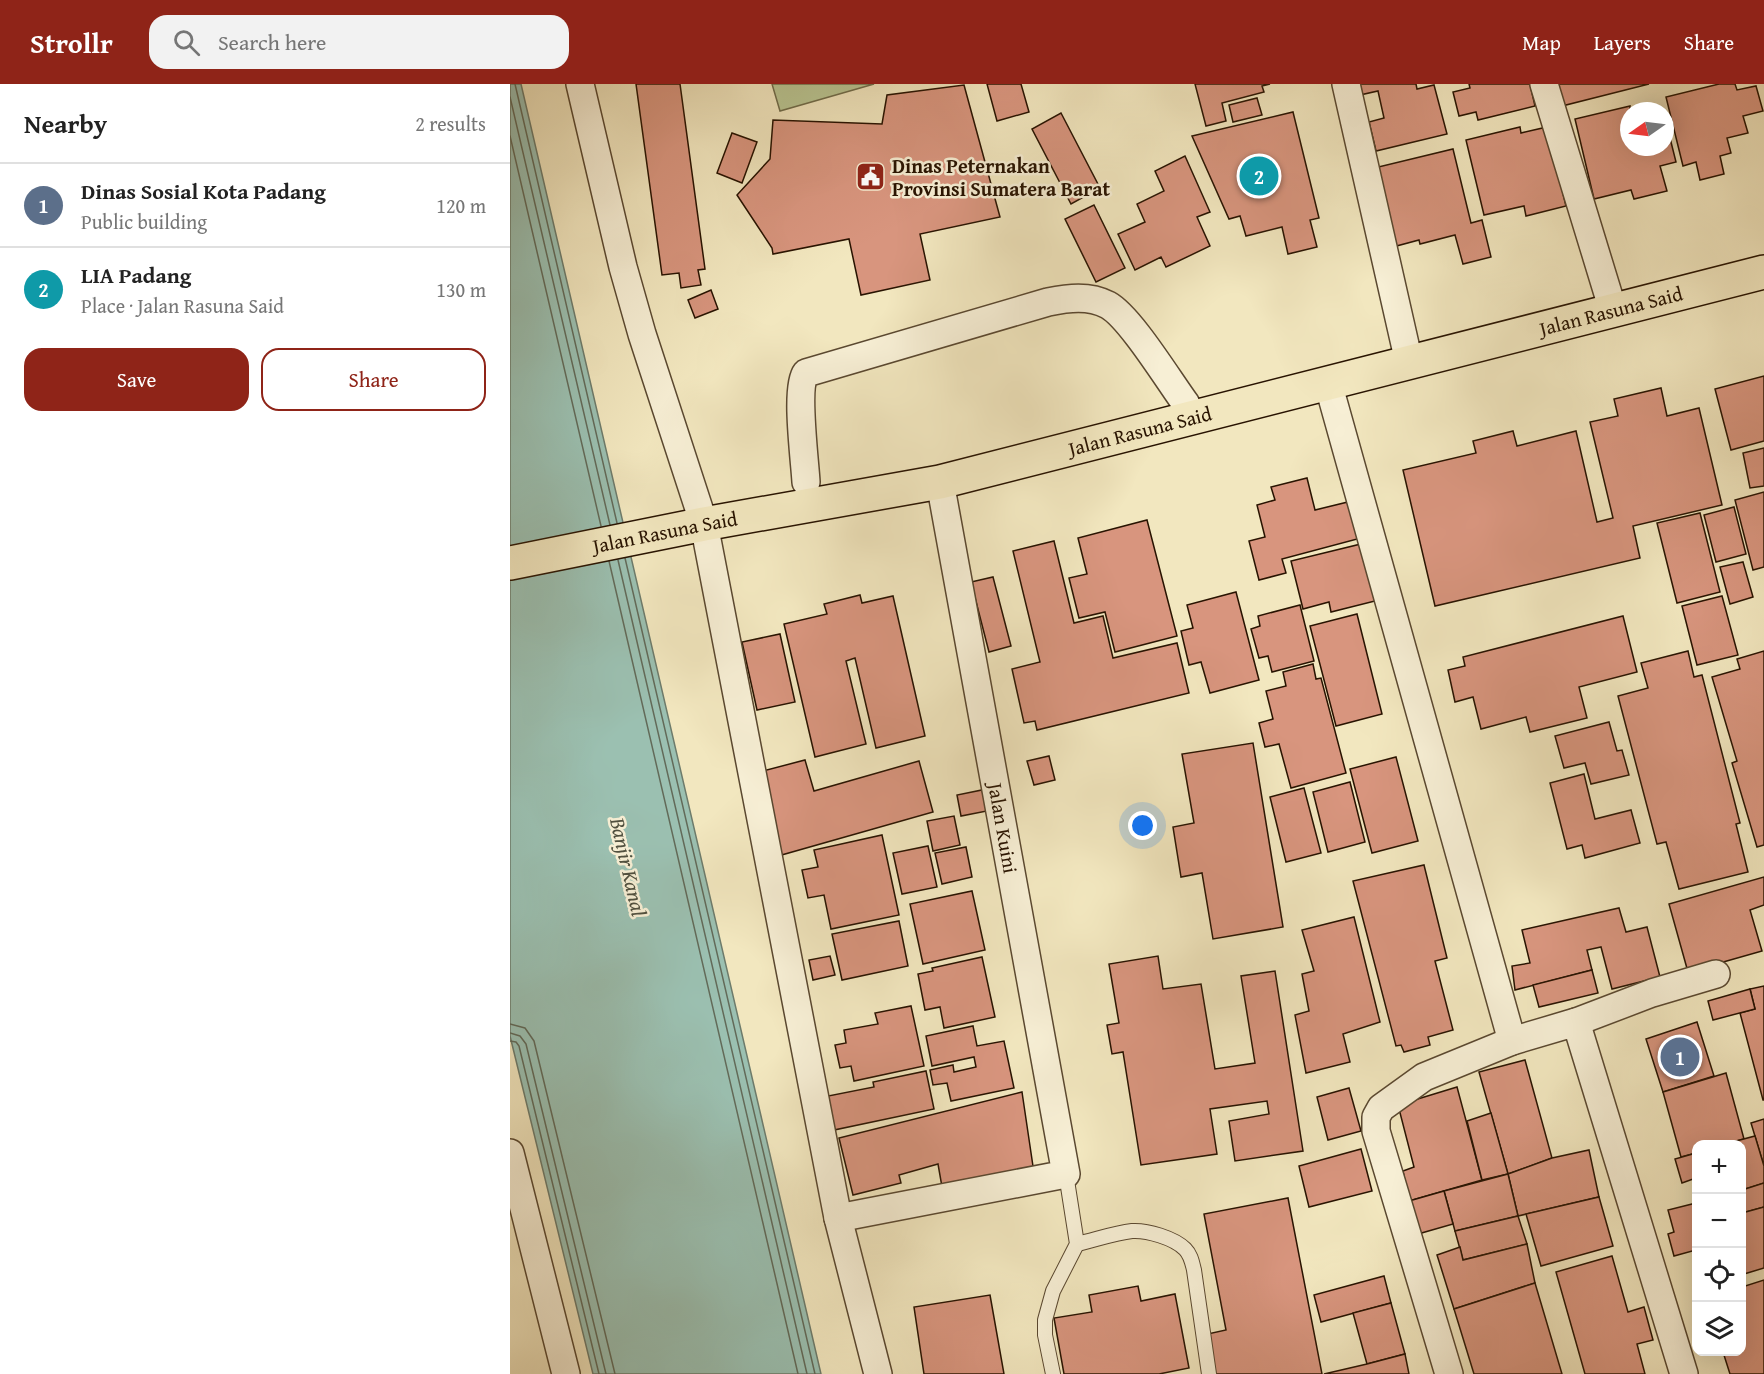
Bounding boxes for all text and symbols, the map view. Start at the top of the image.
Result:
search box [149,15,569,69]
text: Strollr [30,22,113,63]
icon: search [170,26,203,59]
text: Search here [218,26,326,58]
text: Map [1522,27,1561,58]
text: Layers [1594,27,1651,58]
text: Share [1684,27,1734,58]
north arrow [1620,102,1674,156]
text: Nearby [24,104,107,143]
text: 2 results [415,109,486,138]
place label: Dinas Peternakan Provinsi Sumatera Barat [892,151,1111,203]
pin: 2 [1240,154,1278,199]
public building icon: Dinas Peternakan Provinsi Sumatera Barat [855,161,887,193]
text: Dinas Sosial Kota Padang [81,175,326,207]
text: 1 [38,191,49,220]
text: 120 m [436,191,486,220]
text: Public building [81,207,207,236]
text: LIA Padang [81,259,191,291]
text: 2 [38,275,49,304]
text: 130 m [436,275,486,304]
street label: Jalan Rasuna Said [1533,278,1686,343]
text: Place · Jalan Rasuna Said [81,291,284,320]
button: Save [24,348,249,411]
button: Share [261,348,486,411]
street label: Jalan Rasuna Said [1062,398,1215,463]
street label: Jalan Rasuna Said [587,503,740,561]
street label: Jalan Kuini [981,777,1026,876]
your location [1128,811,1157,840]
water label: Banjir Kanal [602,813,655,919]
pin: 1 [1660,1034,1700,1080]
map controls [1692,1140,1746,1356]
button: + [1692,1140,1746,1194]
button: − [1692,1194,1746,1248]
button: locate [1692,1248,1746,1302]
button: layers [1692,1302,1746,1356]

